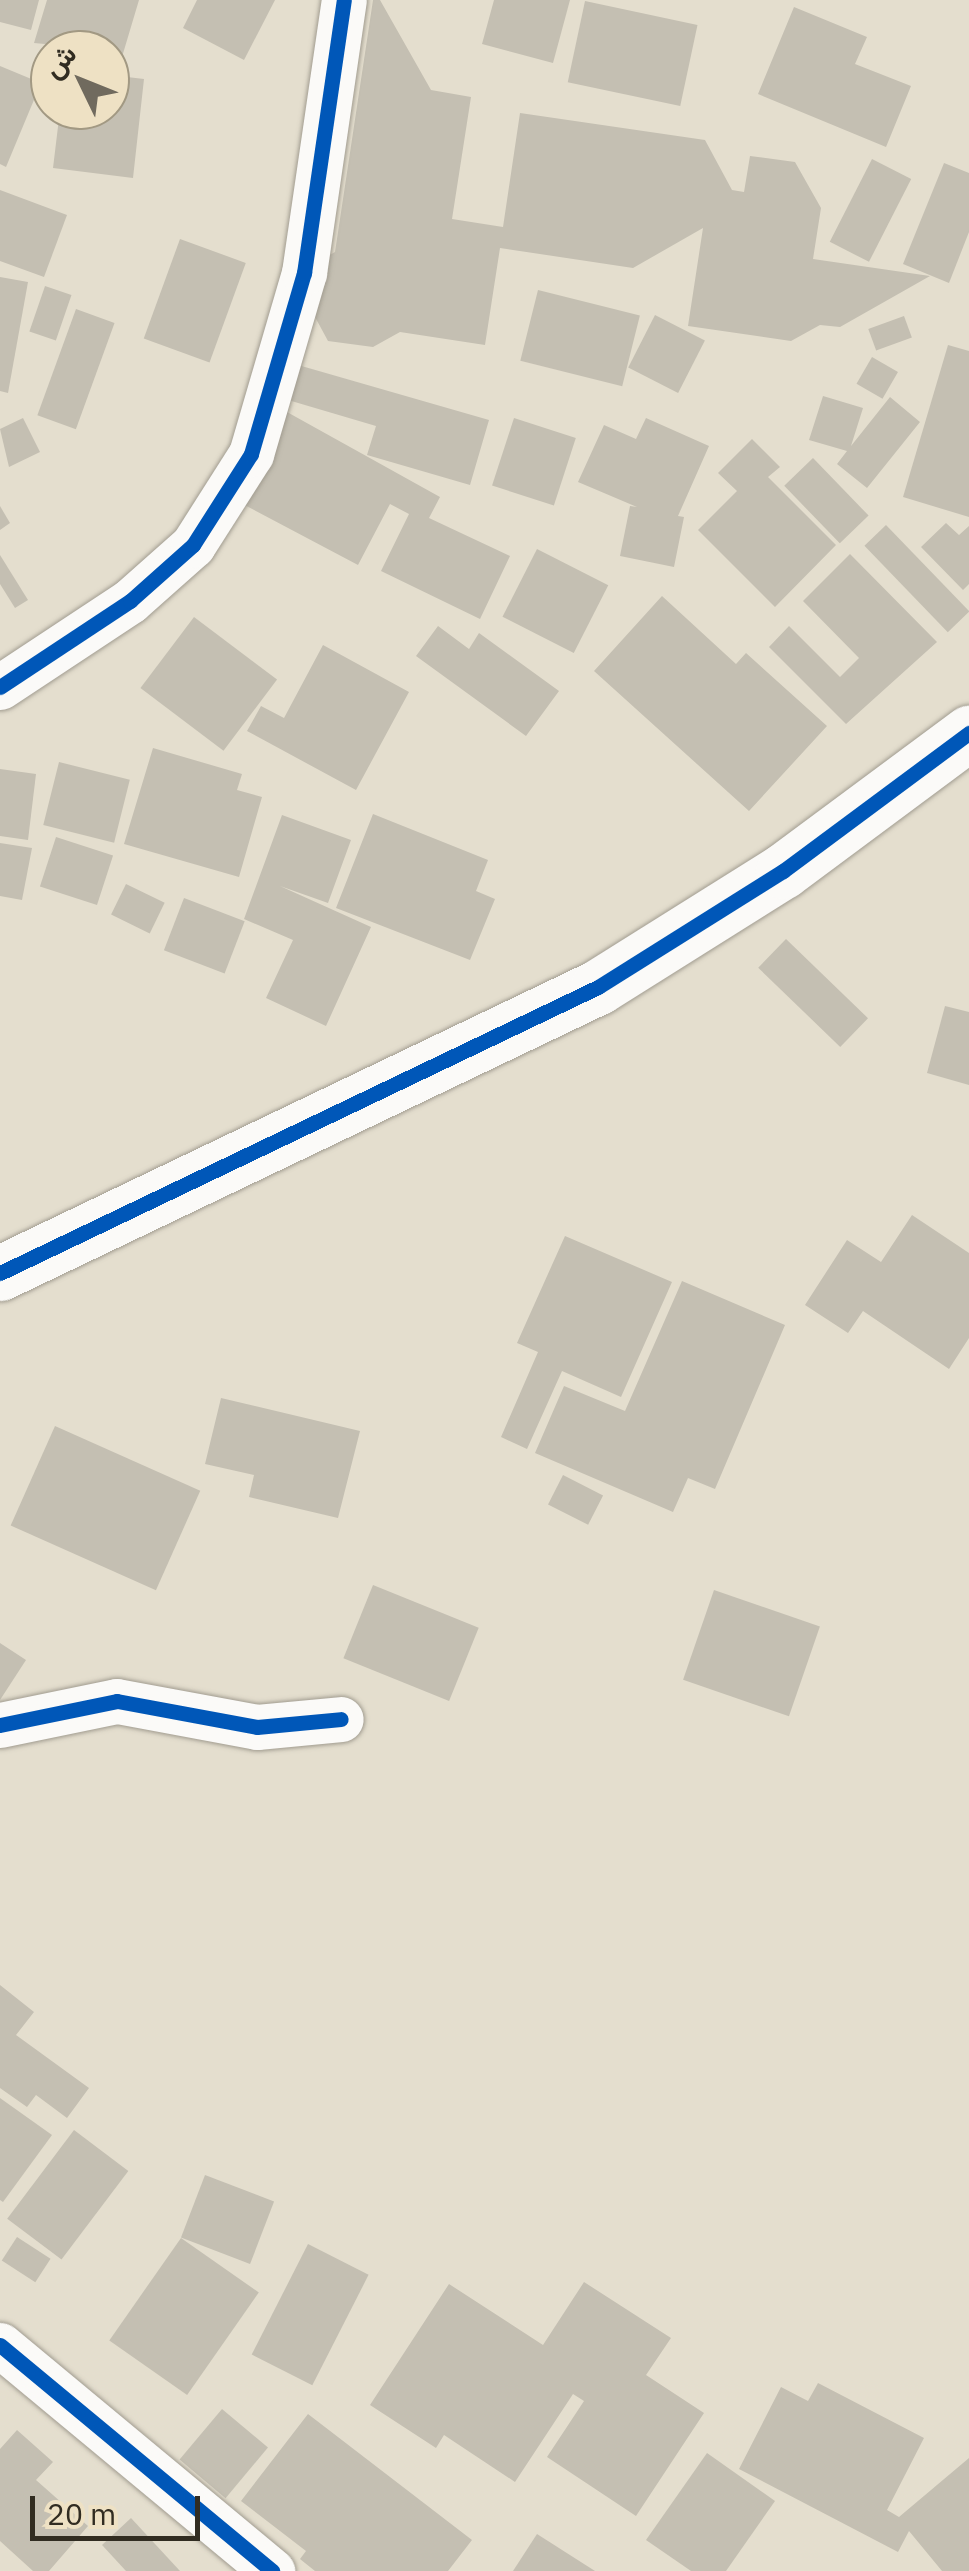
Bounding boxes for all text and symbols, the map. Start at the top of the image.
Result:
north arrow [30,30,130,130]
text: ش [34,36,84,85]
scale bar [35,2476,205,2538]
text: 20 m [47,2494,116,2533]

